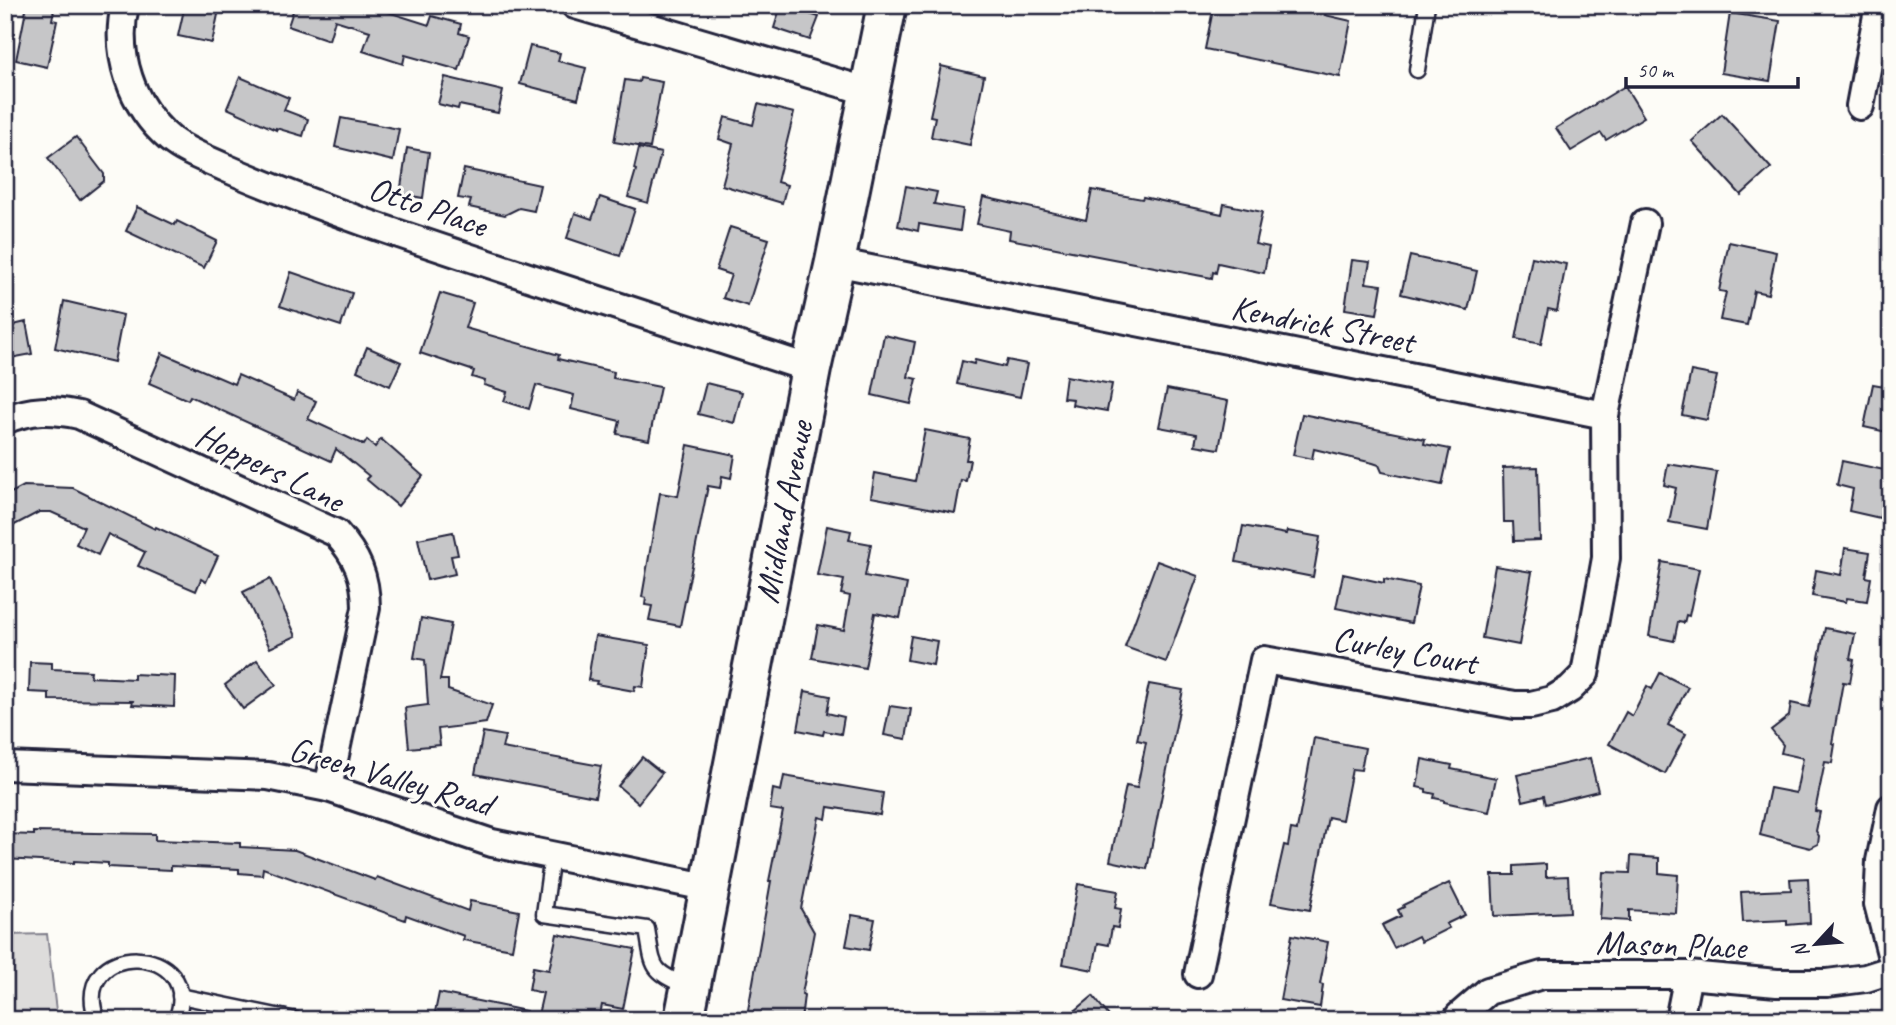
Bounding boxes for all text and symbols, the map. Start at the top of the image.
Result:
scale bar [1626,46,1798,90]
text: 50 m [1637,57,1675,83]
street label: Otto Place [363,165,495,248]
street label: Kendrick Street [1228,285,1421,365]
street label: Hoppers Lane [188,412,354,524]
street label: Midland Avenue [744,415,824,607]
street label: Curley Court [1329,616,1484,686]
street label: Green Valley Road [284,726,503,828]
north arrow [1780,909,1850,979]
street label: Mason Place [1595,919,1749,970]
text: N [1787,938,1815,962]

